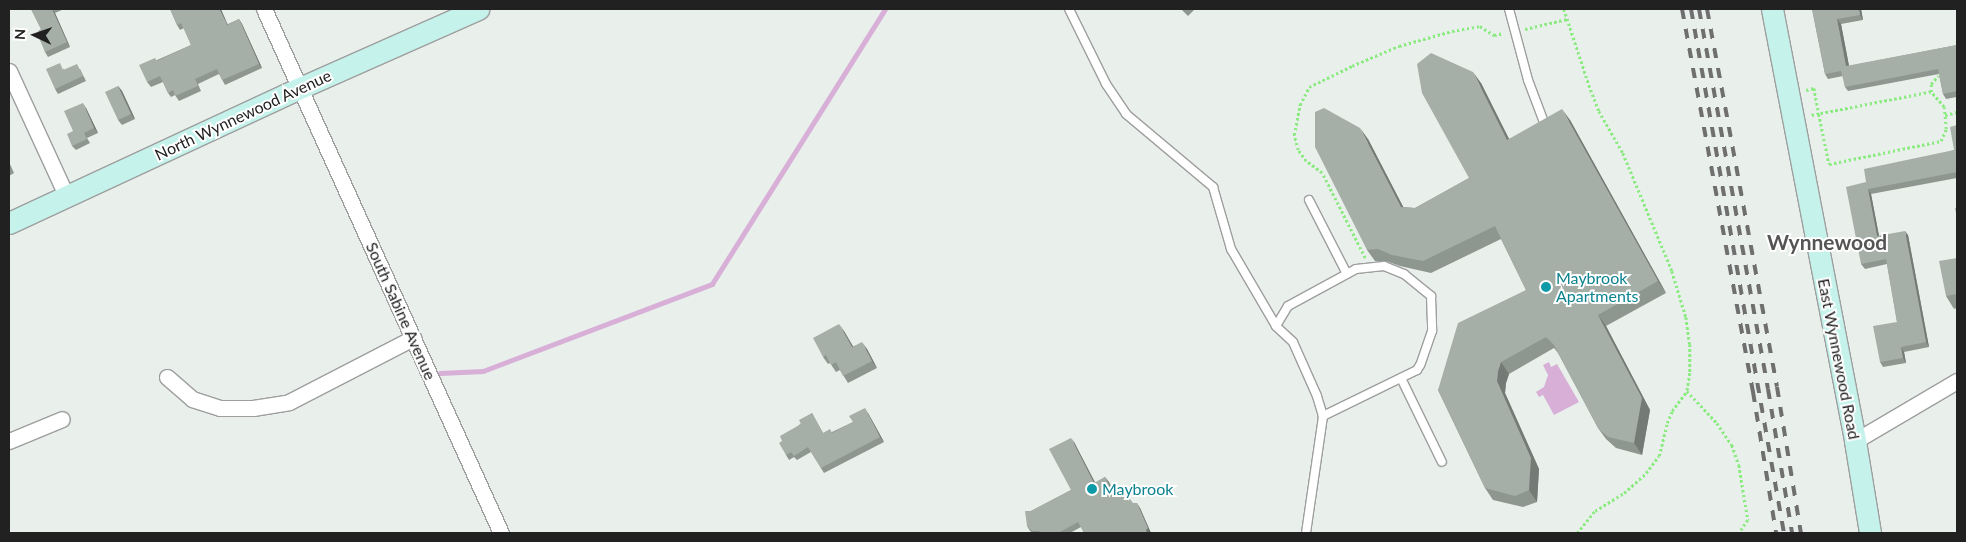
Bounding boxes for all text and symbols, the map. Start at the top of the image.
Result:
north arrow [10,10,60,60]
text: N [11,28,28,40]
street label: North Wynnewood Avenue [151,66,335,164]
district label: Wynnewood [1767,229,1887,255]
street label: South Sabine Avenue [362,239,440,383]
place label: Maybrook Apartments [1556,268,1638,306]
street label: East Wynnewood Road [1814,277,1864,441]
marker: Maybrook Apartments [1540,281,1552,293]
place label: Maybrook [1102,479,1173,499]
marker: Maybrook [1086,483,1098,495]

